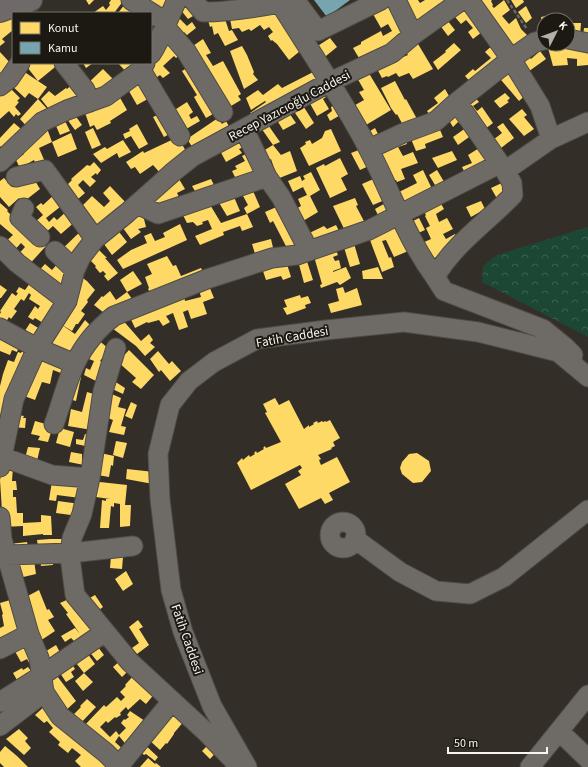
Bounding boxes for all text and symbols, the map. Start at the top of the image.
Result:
legend [12,12,152,64]
north arrow [536,12,576,52]
text: K [555,18,571,33]
text: Konut [48,20,79,37]
text: Kamu [48,40,77,57]
street label: Recep Yazıcıoğlu Caddesi [225,66,354,146]
street label: Fatih Caddesi [255,322,330,352]
street label: Fatih Caddesi [167,602,207,677]
scale bar [448,729,547,755]
text: 50 m [454,735,478,752]

